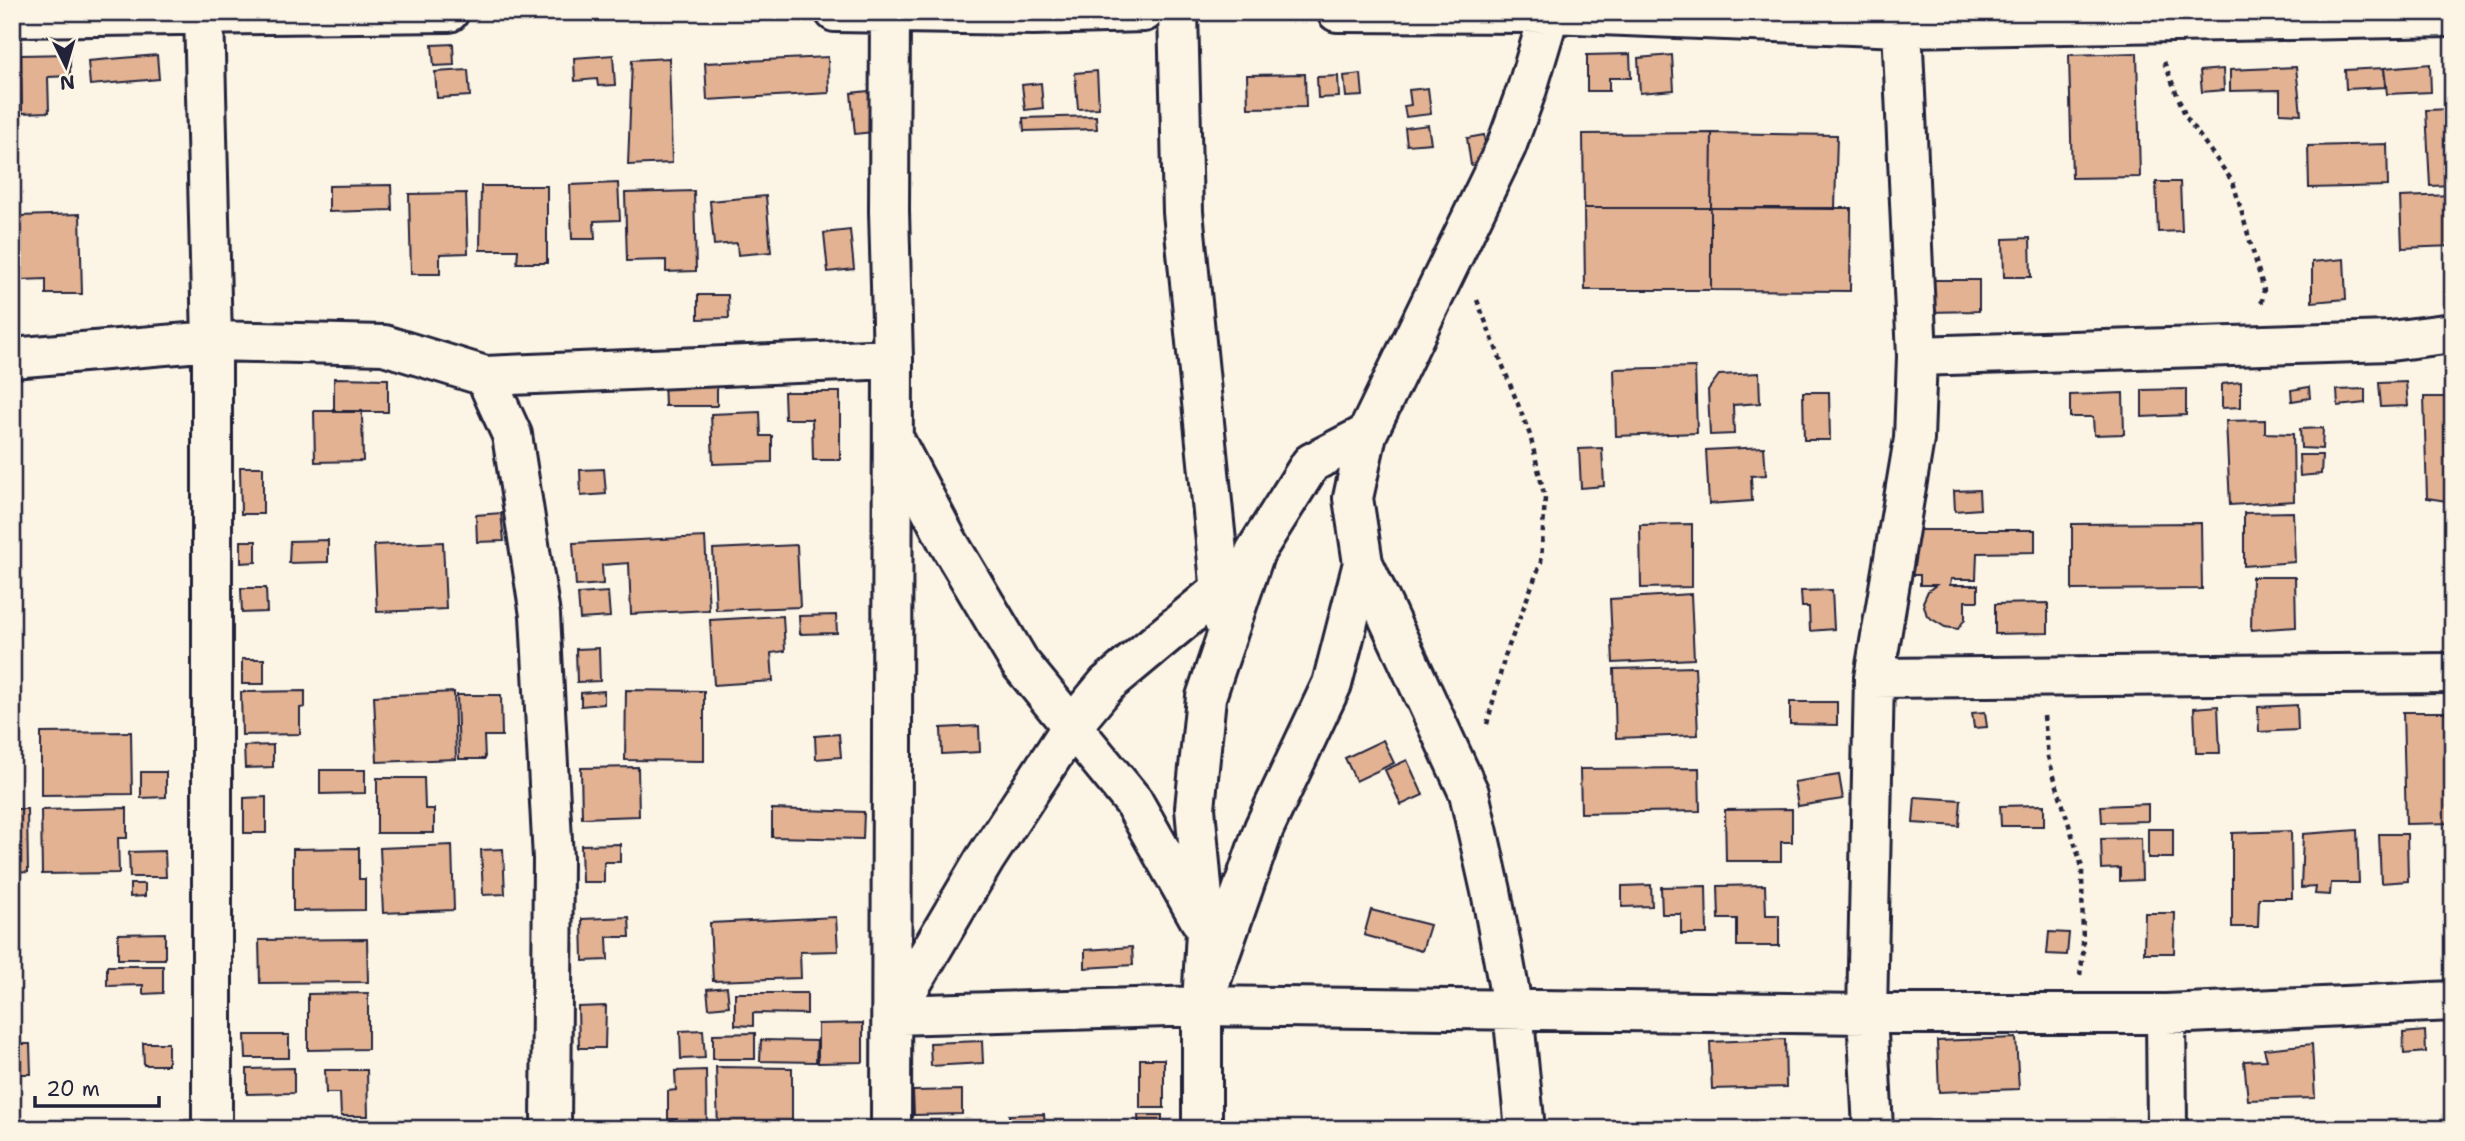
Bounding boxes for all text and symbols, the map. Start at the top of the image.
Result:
north arrow [32,32,102,102]
text: N [59,69,76,96]
scale bar [35,1064,159,1108]
text: 20 m [46,1075,100,1103]

